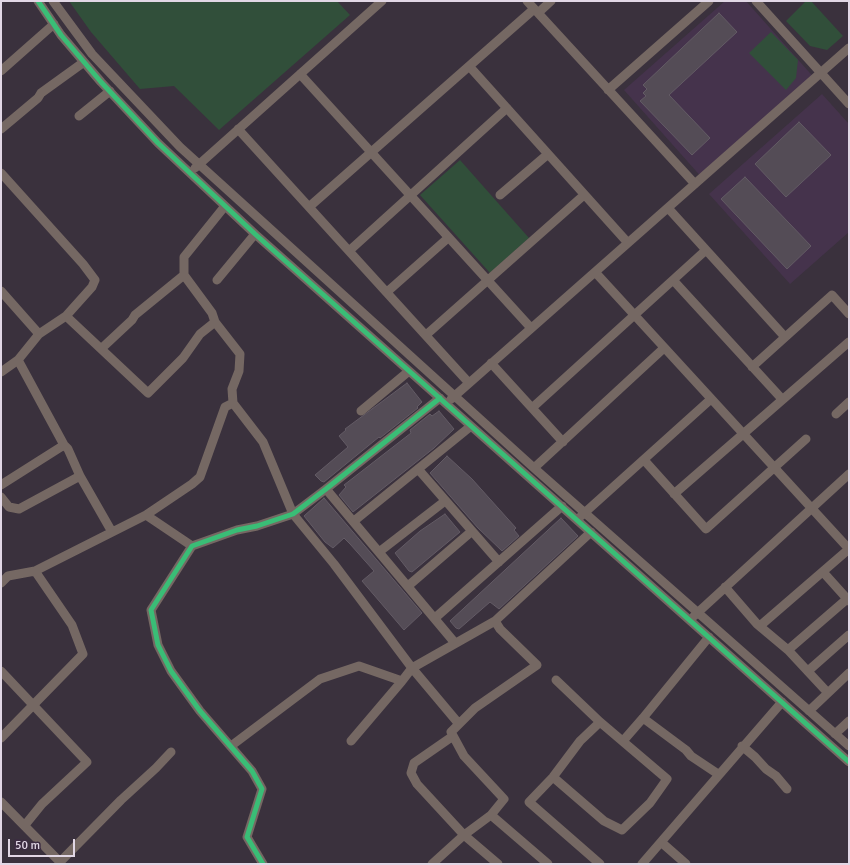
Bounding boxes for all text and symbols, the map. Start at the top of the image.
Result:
scale bar [10,831,77,857]
text: 50 m [15,838,40,853]

